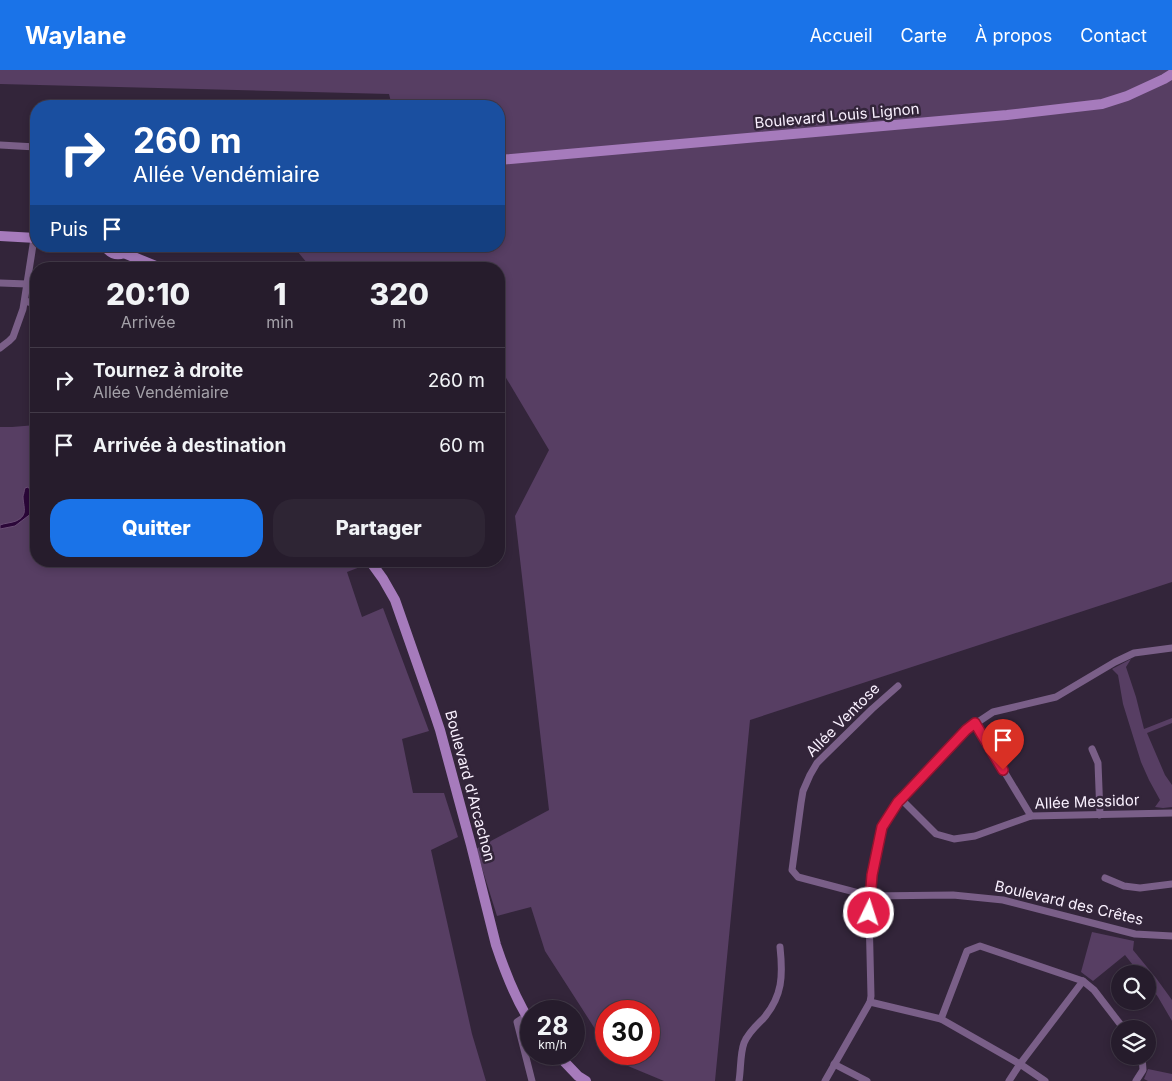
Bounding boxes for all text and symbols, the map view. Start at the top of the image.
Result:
text: Waylane [25,21,126,50]
text: Accueil [810,25,873,46]
text: Carte [901,25,947,46]
text: À propos [975,25,1052,46]
text: Contact [1080,25,1147,46]
street label: Boulevard Louis Lignon [754,99,920,132]
text: 260 m [133,119,242,161]
icon: right [50,120,115,185]
text: Allée Vendémiaire [133,161,320,187]
icon: arrive [98,215,126,243]
text: Puis [50,218,88,241]
text: 20:10 [106,276,190,312]
text: 1 [273,276,287,312]
text: 320 [369,276,429,312]
text: Arrivée [121,312,176,332]
text: min [266,312,294,332]
text: m [392,312,406,332]
text: Tournez à droite [93,359,243,382]
icon: right [50,366,78,394]
text: 260 m [428,369,485,392]
text: Allée Vendémiaire [93,382,229,402]
icon: arrive [50,431,78,459]
text: Arrivée à destination [93,434,286,457]
text: 60 m [439,434,485,457]
button: Quitter [50,499,263,557]
button: Partager [273,499,485,557]
street label: Allée Ventose [802,679,884,761]
street label: Boulevard d'Arcachon [441,708,500,864]
pin [982,719,1024,770]
icon: arrive [989,726,1017,754]
street label: Allée Messidor [1034,790,1140,813]
street label: Boulevard des Crêtes [993,876,1145,929]
position arrow [842,886,894,938]
map controls [1111,965,1156,1065]
button: search [1111,965,1156,1010]
speed limit sign: 30 [595,1000,660,1065]
text: 28 [536,1011,569,1041]
button: layers [1111,1020,1156,1065]
text: km/h [538,1037,567,1052]

